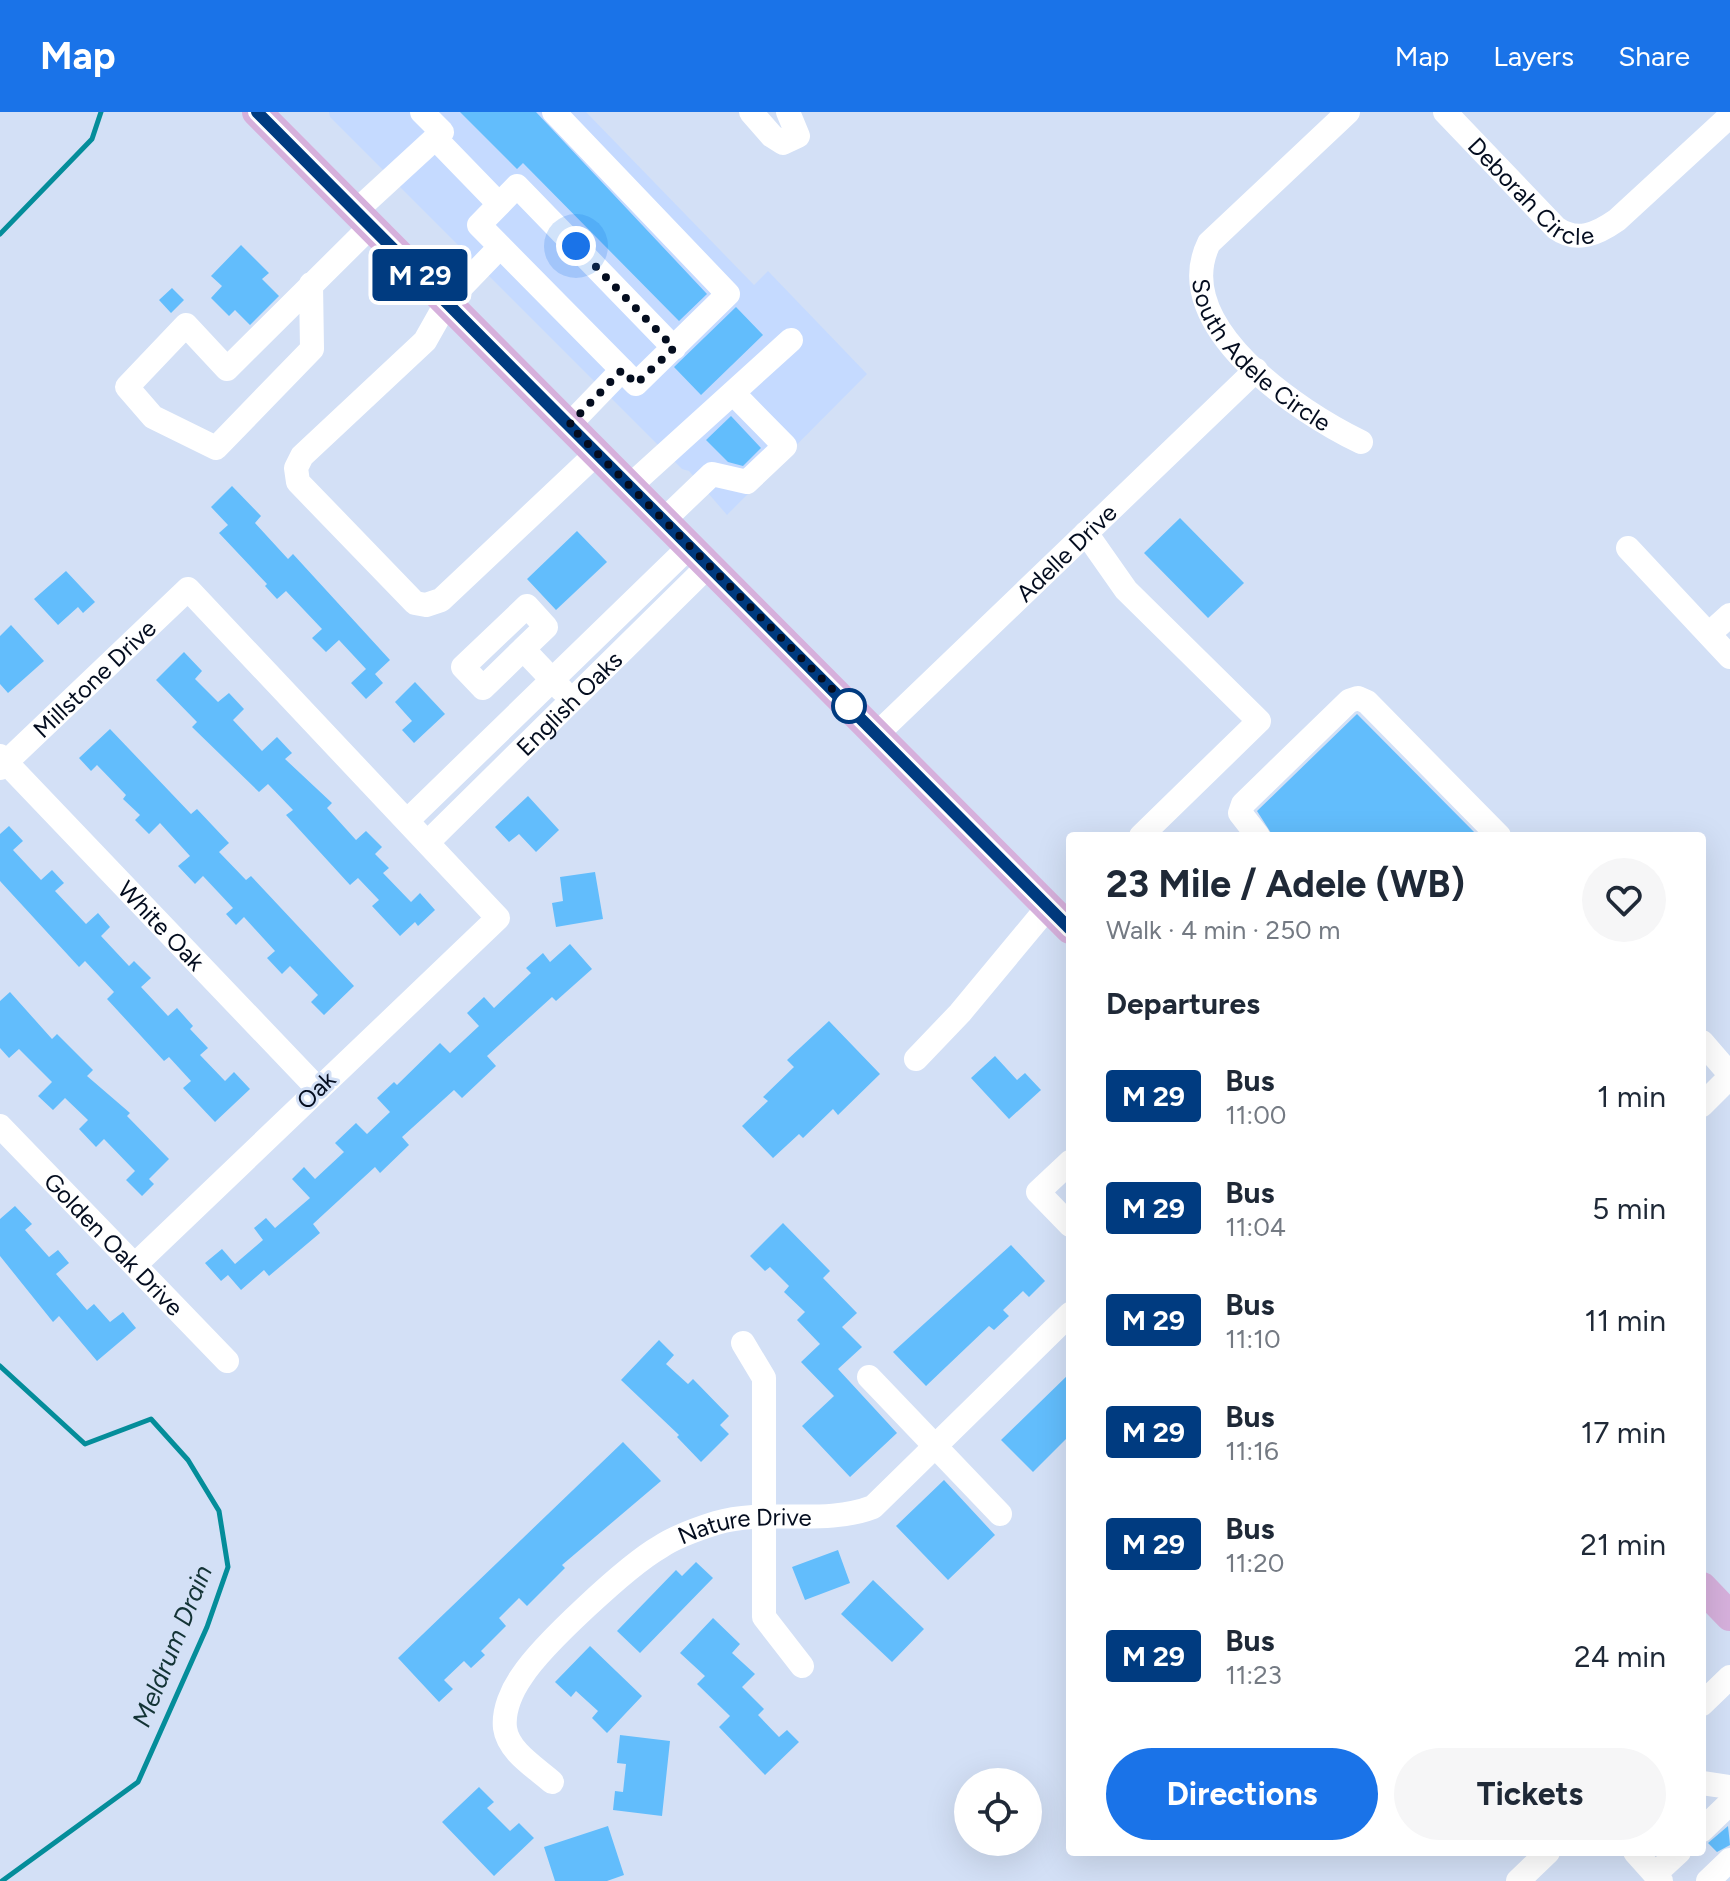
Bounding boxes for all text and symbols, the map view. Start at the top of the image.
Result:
text: Map [40,33,116,79]
text: Map [1395,39,1449,73]
text: Layers [1493,39,1574,73]
text: Share [1618,39,1690,73]
street label: Deborah Circle [1462,131,1597,250]
your location [556,226,596,266]
line badge: M 29 [364,249,476,301]
text: M 29 [388,258,452,292]
street label: South Adele Circle [1187,277,1336,437]
street label: Adelle Drive [1010,498,1122,607]
street label: Millstone Drive [27,613,162,744]
street label: English Oaks [510,645,628,761]
unlabelled marker [832,689,866,723]
button: heart [1582,858,1666,942]
text: 23 Mile / Adele (WB) [1106,861,1465,907]
street label: White Oak [112,874,211,976]
text: Walk · 4 min · 250 m [1106,914,1340,946]
text: Departures [1106,985,1260,1022]
text: Bus [1225,1062,1275,1099]
street label: Oak [291,1065,342,1115]
text: 1 min [1597,1078,1666,1115]
text: M 29 [1122,1079,1185,1113]
text: 11:00 [1225,1099,1287,1131]
street label: Golden Oak Drive [38,1166,190,1322]
text: Bus [1225,1174,1275,1211]
text: 5 min [1592,1190,1666,1227]
text: M 29 [1122,1191,1185,1225]
text: 11:04 [1225,1211,1286,1243]
text: Bus [1225,1286,1275,1323]
text: 11 min [1585,1302,1666,1339]
text: M 29 [1122,1303,1185,1337]
text: 11:10 [1225,1323,1281,1355]
text: Bus [1225,1398,1275,1435]
text: 17 min [1581,1414,1666,1451]
text: M 29 [1122,1415,1185,1449]
text: 11:16 [1225,1435,1279,1467]
street label: Nature Drive [673,1502,812,1550]
text: Bus [1225,1510,1275,1547]
text: 21 min [1580,1526,1666,1563]
text: M 29 [1122,1527,1185,1561]
text: 11:20 [1225,1547,1284,1579]
water label: Meldrum Drain [125,1560,219,1732]
text: Bus [1225,1622,1275,1659]
text: 24 min [1574,1638,1666,1675]
text: M 29 [1122,1639,1185,1673]
text: 11:23 [1225,1659,1282,1691]
button: Directions [1106,1748,1378,1840]
button: Tickets [1394,1748,1666,1840]
map controls [954,1768,1042,1856]
button: locate [954,1768,1042,1856]

